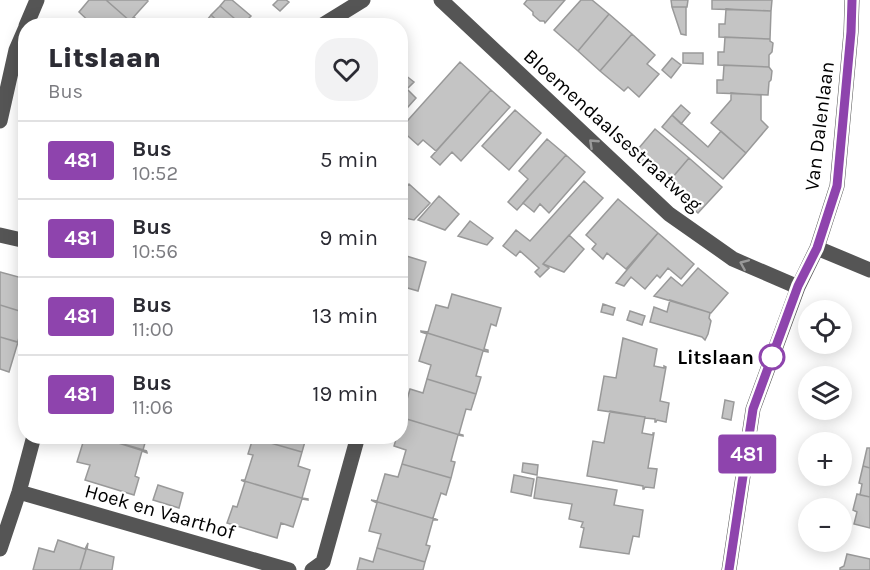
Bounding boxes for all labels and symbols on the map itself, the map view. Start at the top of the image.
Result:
street label: Bloemendaalsestraatweg [519,44,706,216]
street label: Van Dalenlaan [800,60,839,192]
one-way arrow [589,139,600,150]
one-way arrow [740,259,751,271]
marker: Litslaan [759,344,785,370]
place label: Litslaan [677,346,754,369]
line badge: 481 [712,434,782,474]
street label: Hoek en Vaarthof [82,479,238,544]

